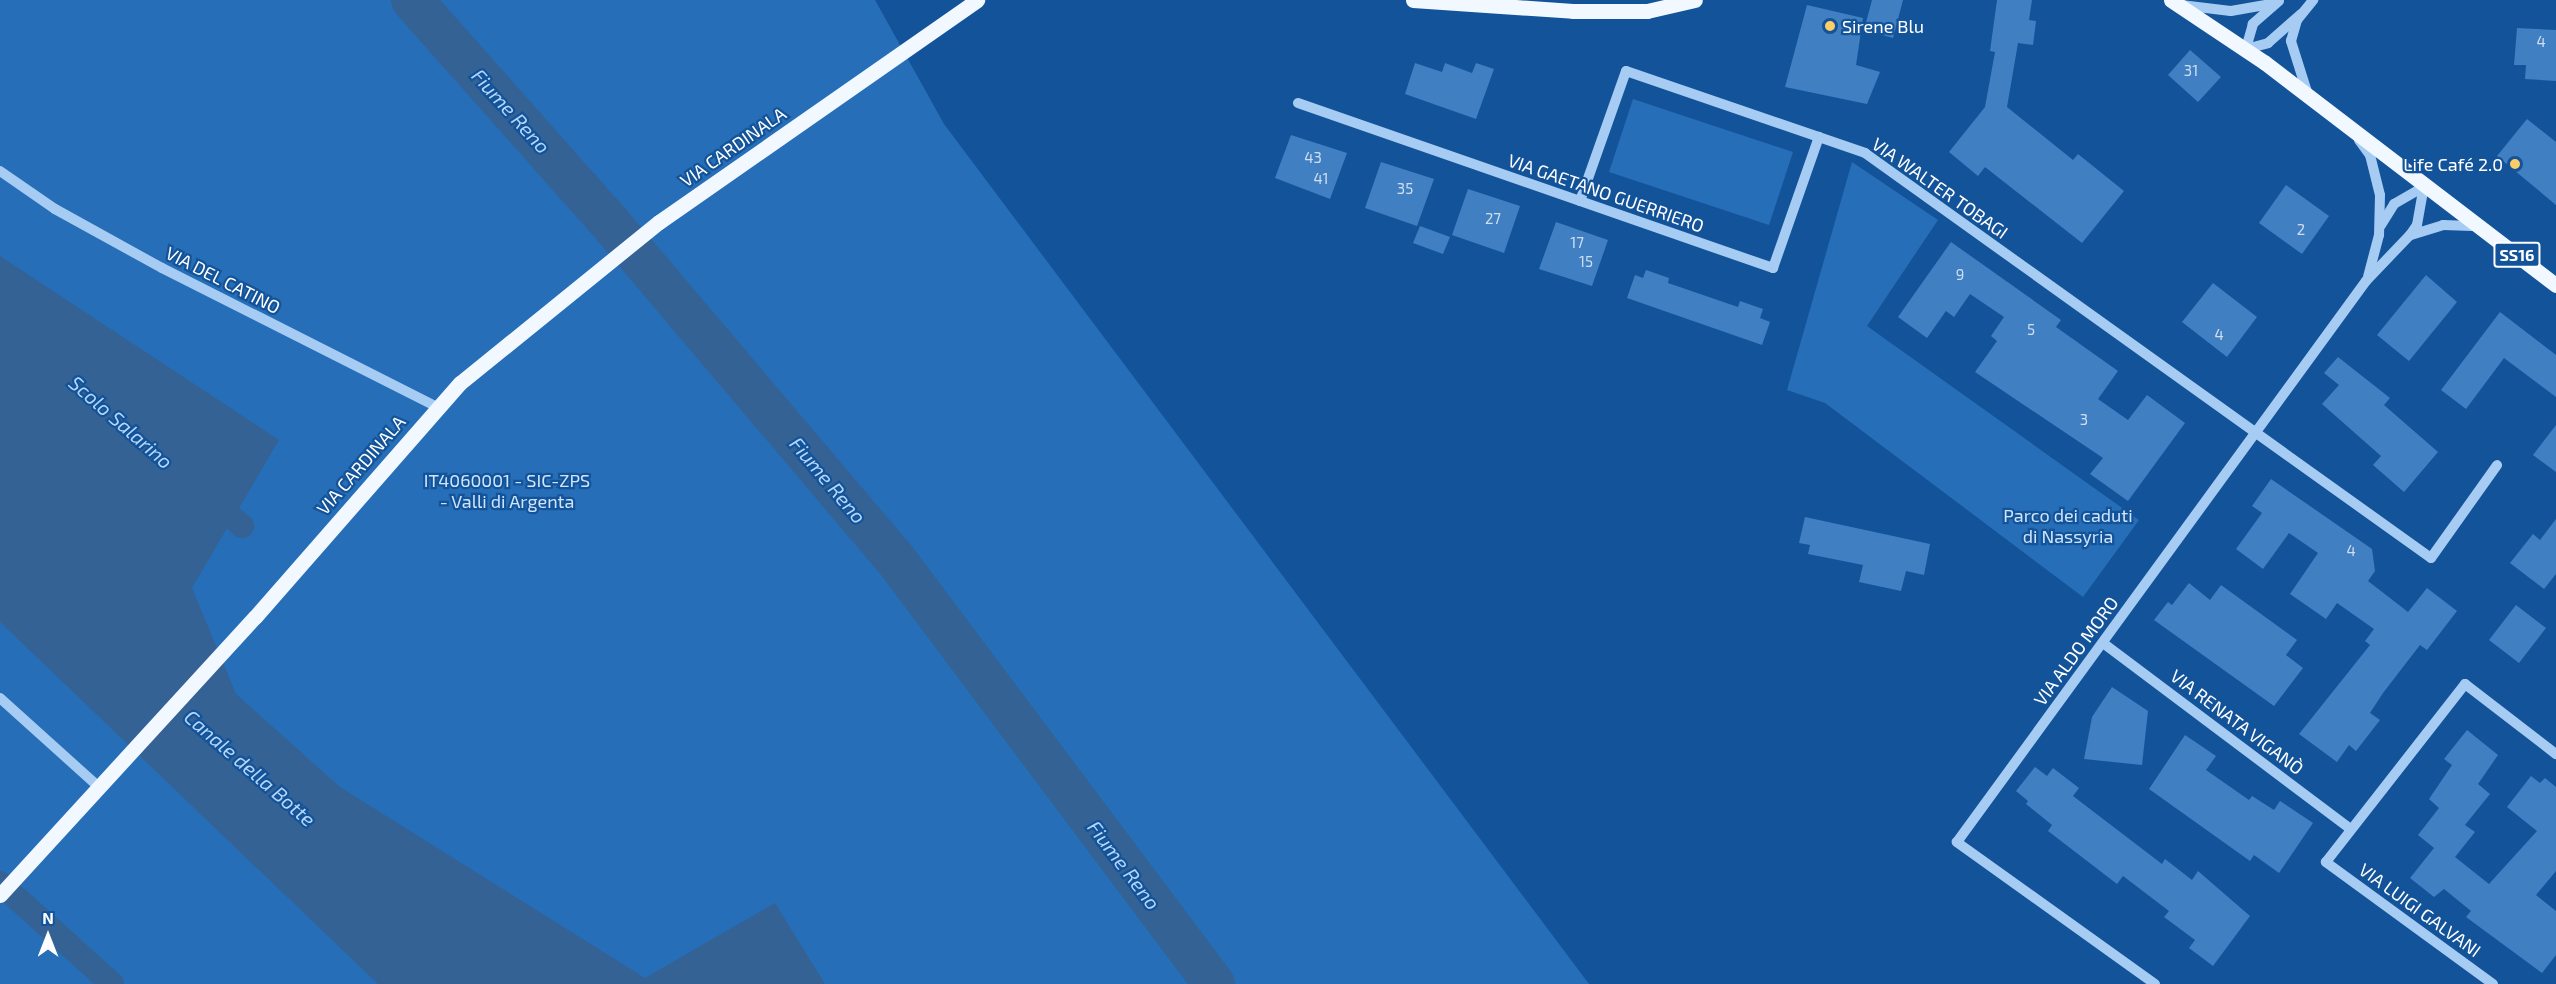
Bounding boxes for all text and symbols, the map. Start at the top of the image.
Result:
place label: Sirene Blu [1842,15,1924,37]
marker: Sirene Blu [1823,19,1837,33]
house number: 4 [2536,33,2546,51]
house number: 31 [2184,62,2198,80]
water label: Fiume Reno [467,64,555,158]
street label: VIA CARDINALA [676,102,790,192]
street label: VIA WALTER TOBAGI [1867,133,2013,243]
house number: 43 [1304,149,1322,167]
street label: VIA GAETANO GUERRIERO [1505,149,1707,237]
place label: Life Café 2.0 [2403,153,2503,175]
marker: Life Café 2.0 [2508,157,2522,171]
house number: 41 [1313,170,1329,188]
house number: 35 [1397,180,1413,198]
house number: 27 [1485,210,1501,228]
house number: 2 [2297,221,2305,239]
house number: 17 [1570,234,1584,252]
street label: VIA DEL CATINO [162,242,284,318]
road number: SS16 [2493,242,2541,268]
house number: 15 [1579,253,1593,271]
house number: 9 [1956,266,1964,284]
house number: 5 [2027,321,2035,339]
house number: 4 [2214,326,2224,344]
water label: Scolo Salarino [64,371,178,473]
street label: VIA CARDINALA [312,411,410,519]
house number: 3 [2080,411,2088,429]
water label: Fiume Reno [785,432,871,528]
park label: IT4060001 - SIC-ZPS - Valli di Argenta [424,470,590,512]
park label: Parco dei caduti di Nassyria [2003,505,2133,548]
house number: 4 [2346,542,2356,560]
street label: VIA ALDO MORO [2029,592,2123,710]
street label: VIA RENATA VIGANÒ [2166,665,2308,779]
water label: Canale della Botte [180,705,320,831]
water label: Fiume Reno [1083,816,1165,914]
street label: VIA LUIGI GALVANI [2355,858,2485,962]
north arrow [18,906,78,966]
text: N [42,908,54,927]

